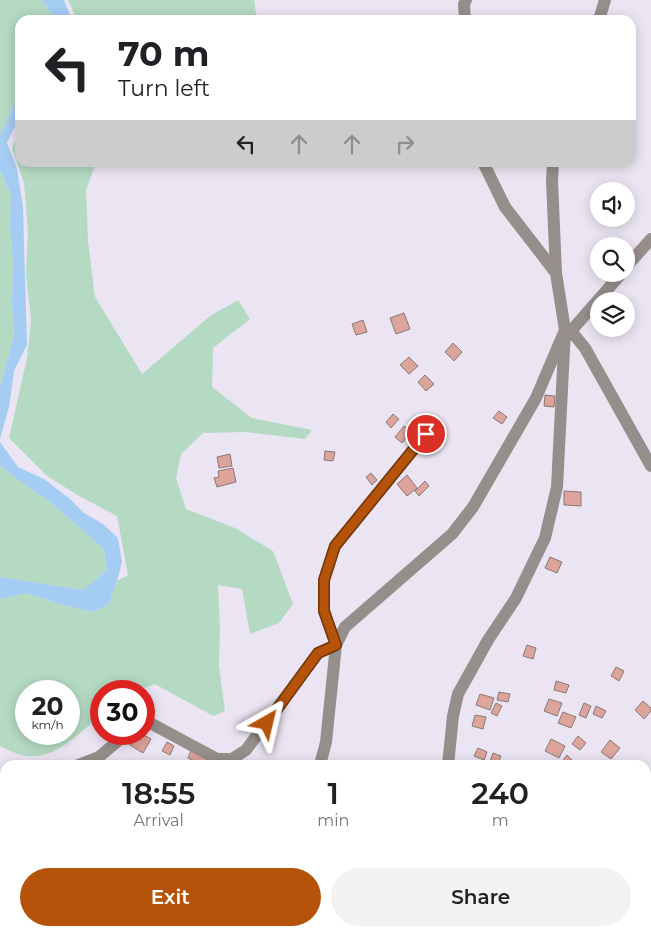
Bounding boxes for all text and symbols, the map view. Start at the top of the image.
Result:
text: 70 m [118,32,209,75]
icon: left [35,35,100,100]
text: Turn left [118,75,210,102]
icon: left [232,130,260,158]
icon: ahead [285,130,313,158]
icon: ahead [338,130,366,158]
icon: right [391,130,419,158]
map controls [590,182,635,337]
button: sound [590,182,635,227]
button: search [590,237,635,282]
button: layers [590,292,635,337]
pin [405,413,447,455]
icon: arrive [412,420,440,448]
speed limit sign: 30 [90,680,155,745]
text: 20 [32,691,63,721]
position arrow [240,696,292,748]
text: km/h [31,717,64,732]
text: 18:55 [122,775,195,812]
text: 1 [328,775,339,812]
text: 240 [471,775,529,812]
text: Arrival [133,811,184,830]
text: min [317,811,349,830]
text: m [492,811,509,830]
button: Exit [20,868,321,926]
button: Share [331,868,631,926]

